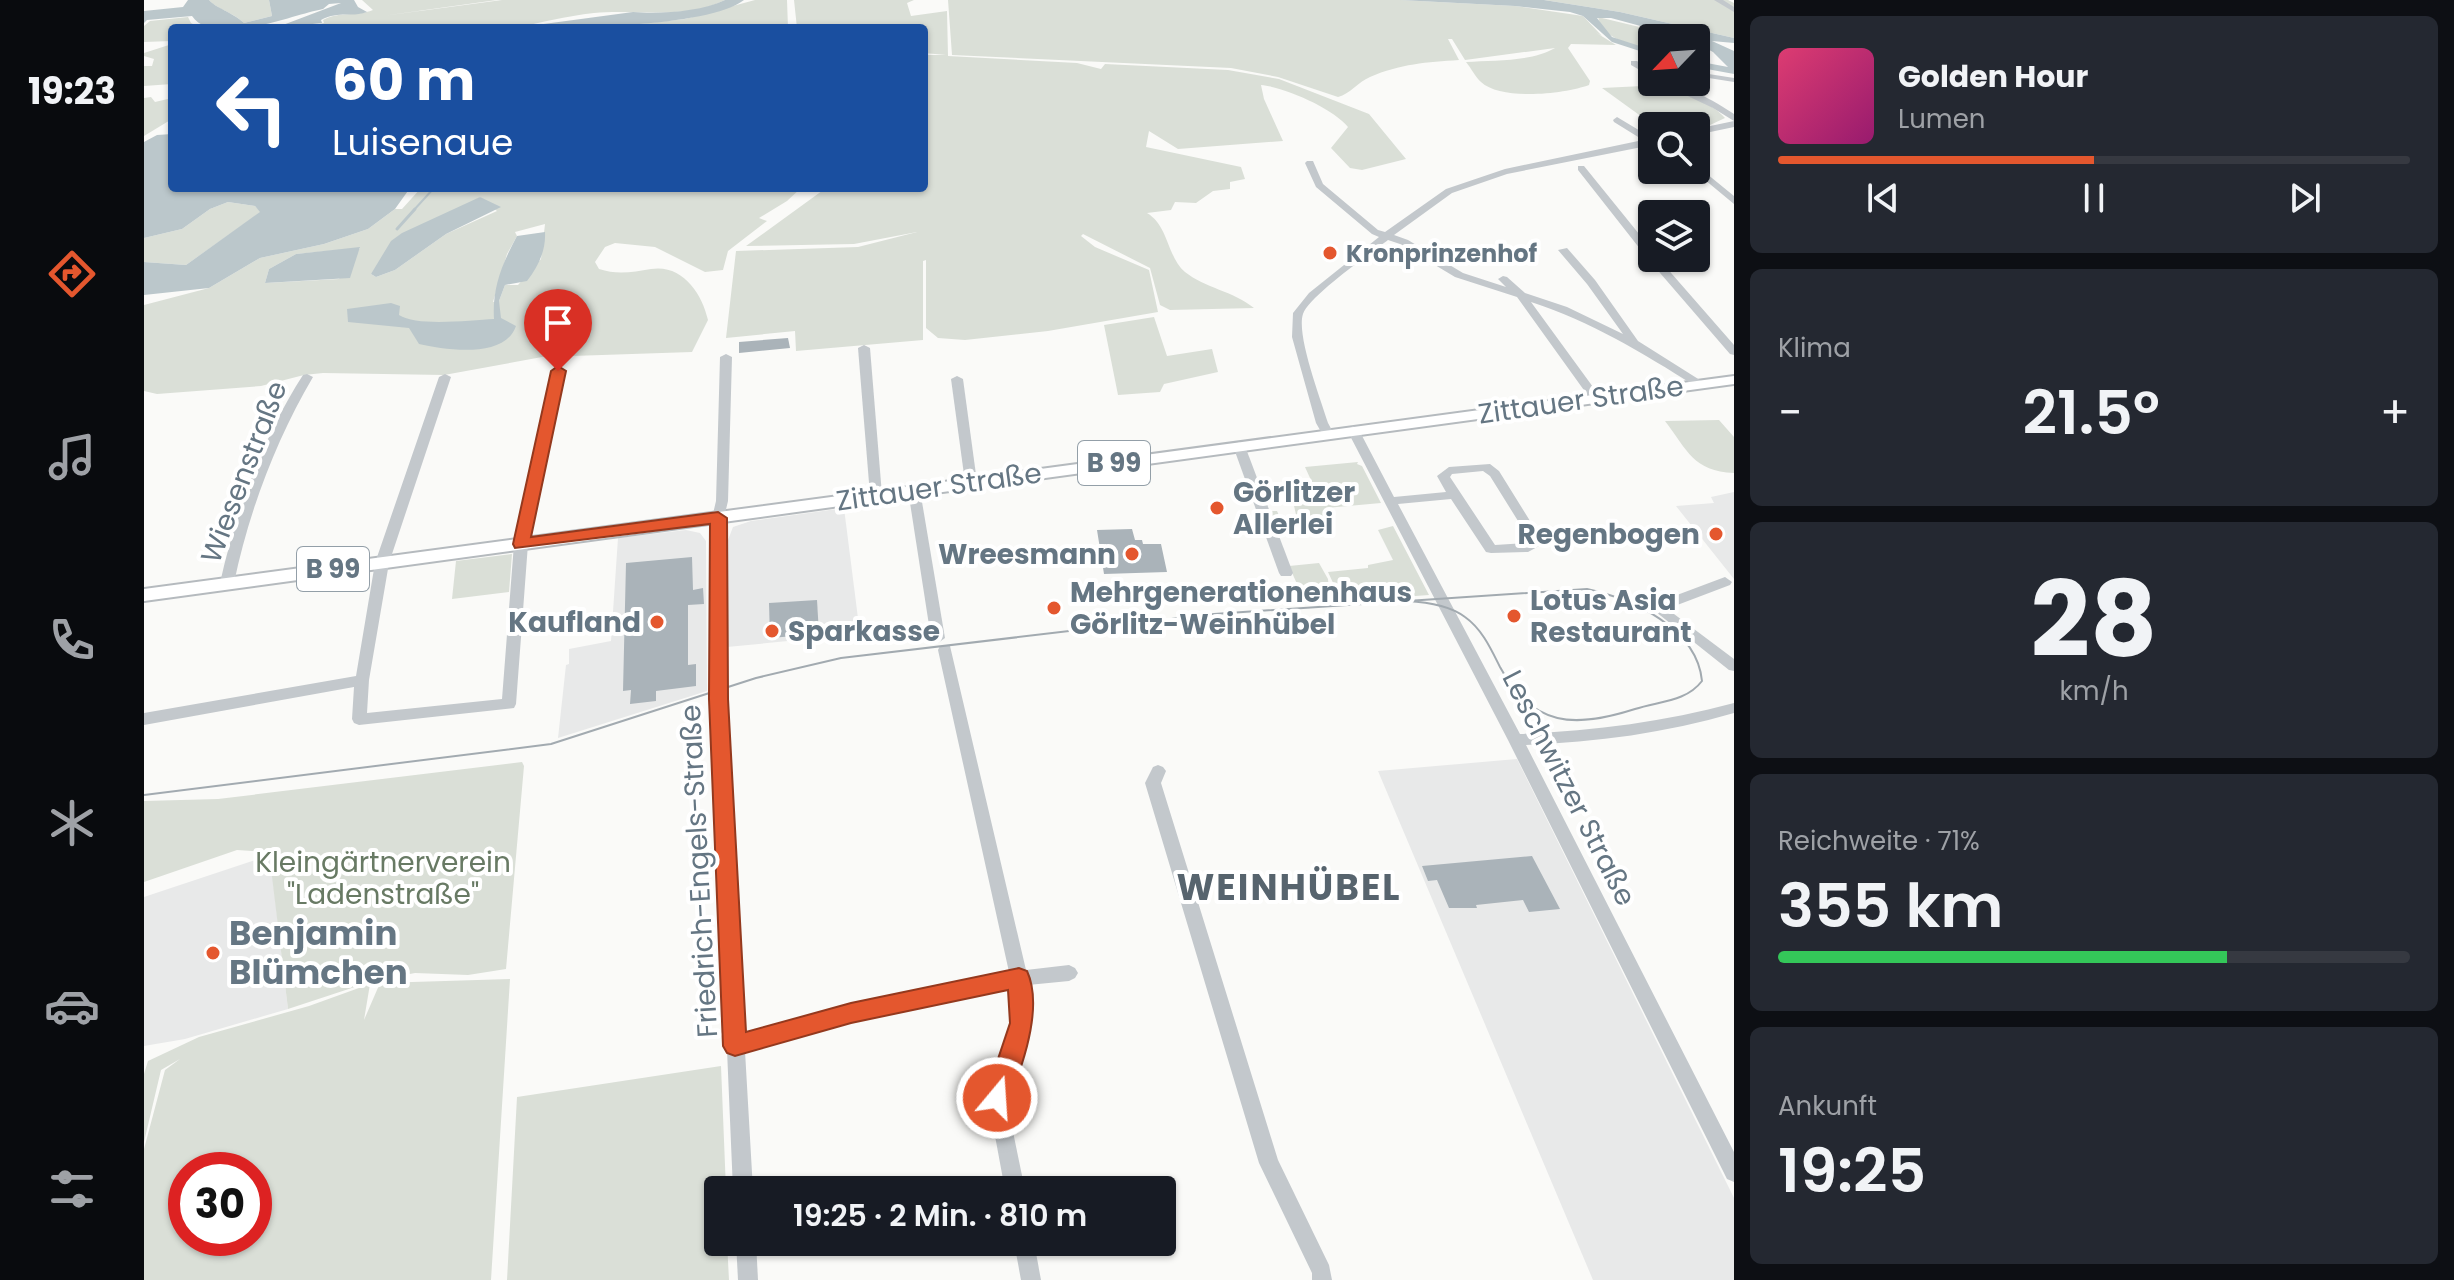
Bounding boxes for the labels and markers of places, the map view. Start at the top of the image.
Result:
place label: Kronprinzenhof [1346,237,1538,270]
marker: Kronprinzenhof [1321,244,1339,262]
pin [524,289,592,371]
place label: Görlitzer Allerlei [1233,473,1355,544]
marker: Görlitzer Allerlei [1208,499,1226,517]
place label: Regenbogen [1517,515,1700,554]
marker: Regenbogen [1707,525,1725,543]
place label: Wreesmann [938,535,1116,574]
marker: Wreesmann [1123,545,1141,563]
place label: Mehrgenerationenhaus Görlitz-Weinhübel [1070,573,1412,644]
place label: Lotus Asia Restaurant [1530,581,1692,652]
marker: Mehrgenerationenhaus Görlitz-Weinhübel [1045,599,1063,617]
place label: Kaufland [508,603,641,642]
marker: Lotus Asia Restaurant [1505,607,1523,625]
place label: Sparkasse [788,612,940,651]
marker: Kaufland [648,613,666,631]
marker: Sparkasse [763,622,781,640]
place label: Benjamin Blümchen [229,909,408,996]
marker: Benjamin Blümchen [204,944,222,962]

